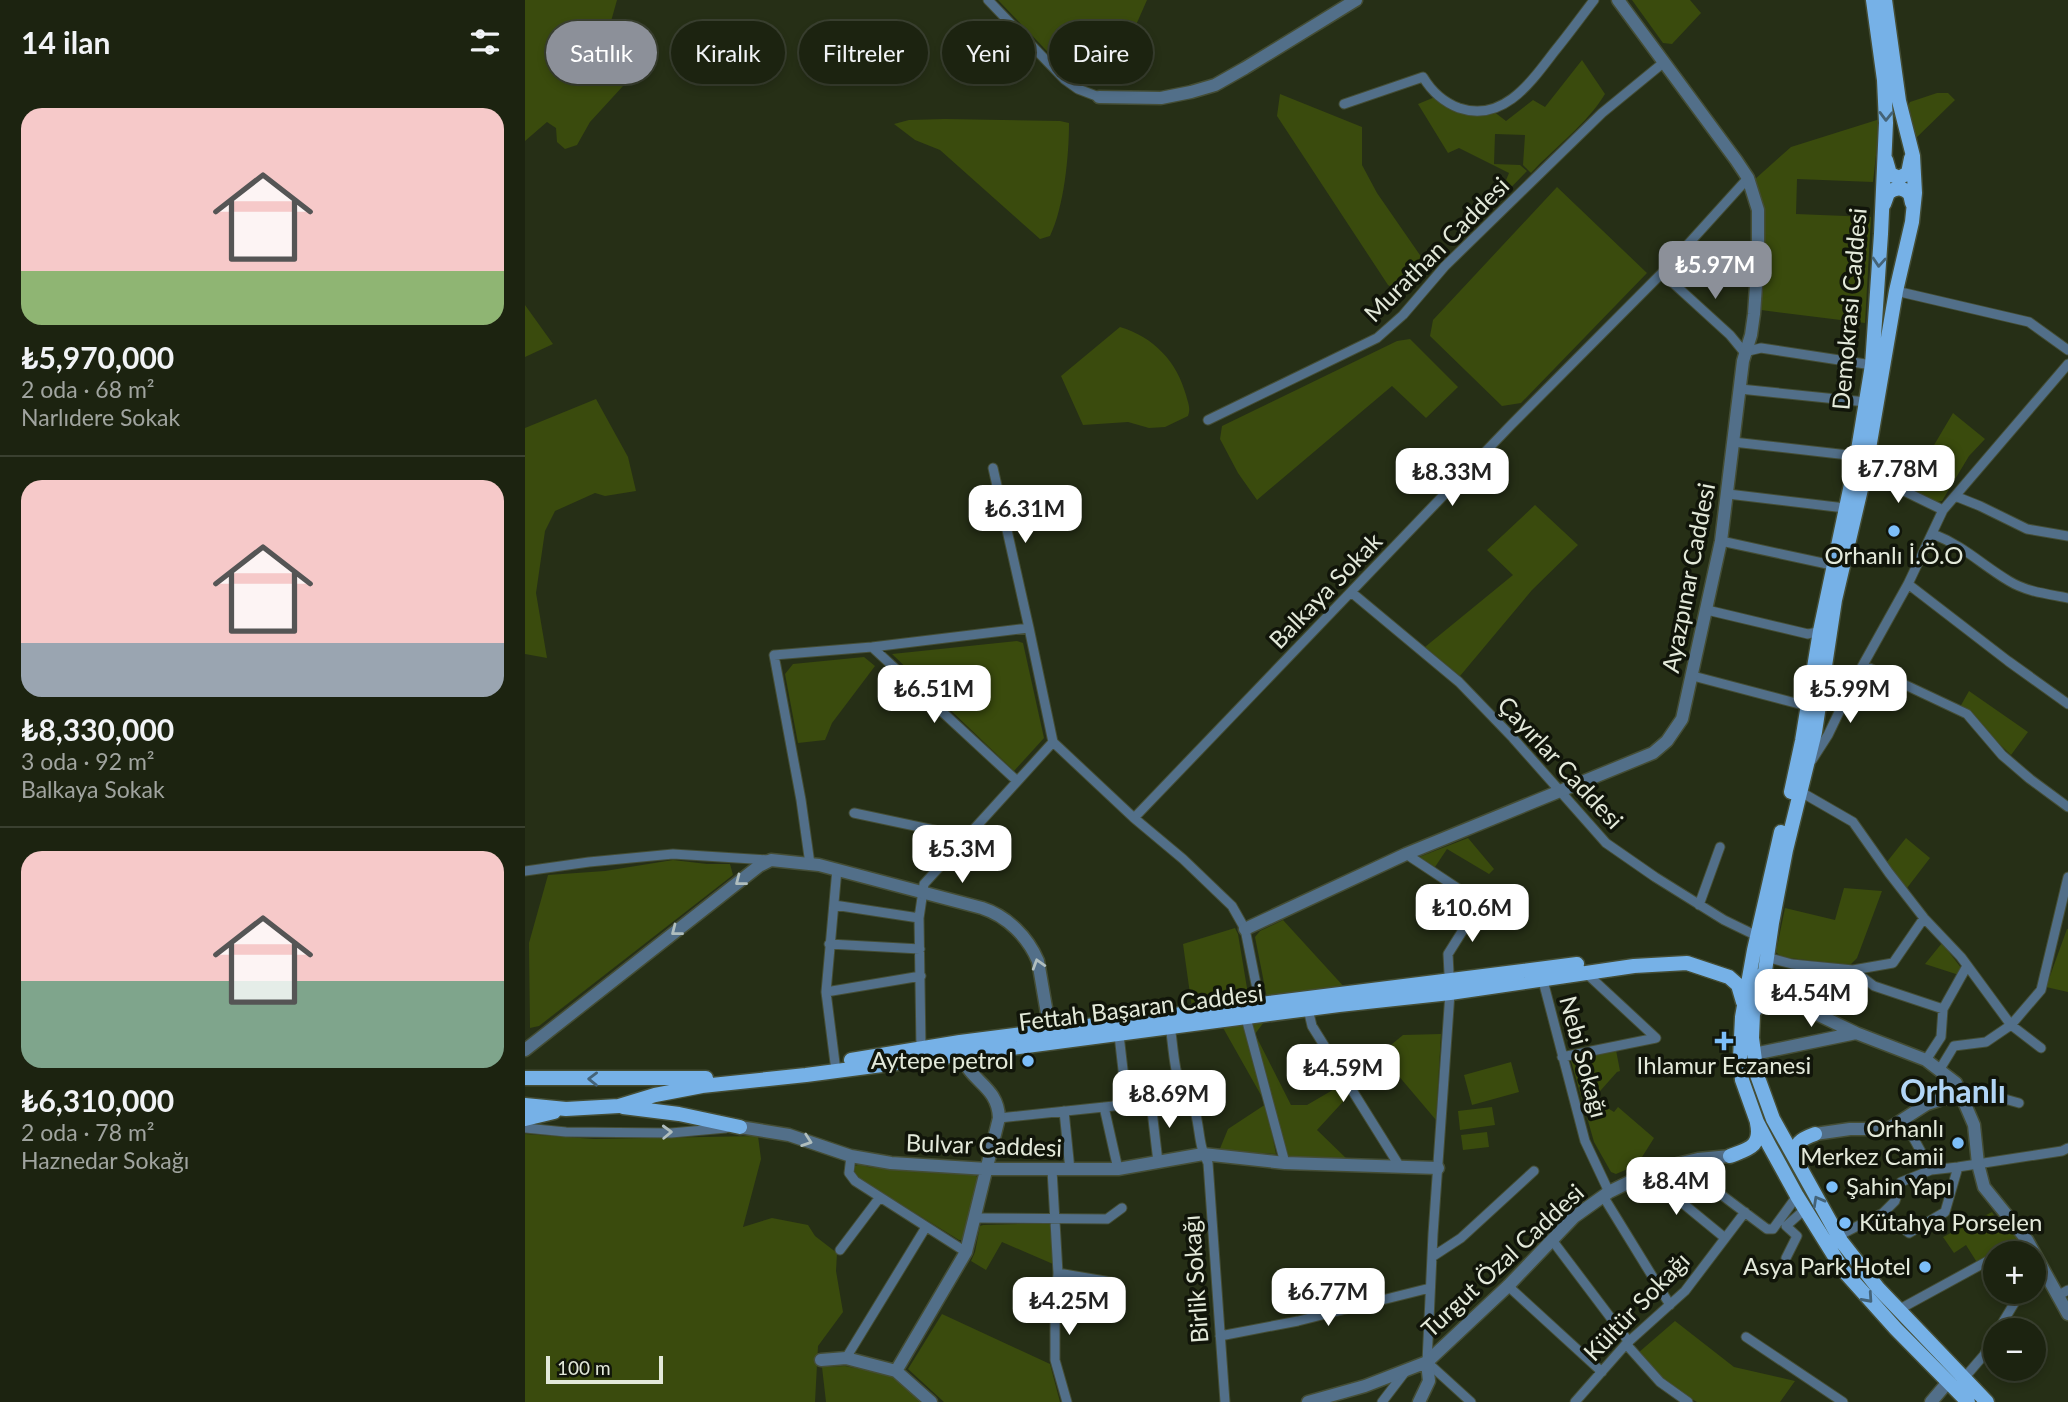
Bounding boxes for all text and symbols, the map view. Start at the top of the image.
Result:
chip: Satılık [546,21,657,84]
chip: Kiralık [671,21,785,84]
chip: Filtreler [799,21,928,84]
chip: Yeni [942,21,1035,84]
chip: Daire [1049,21,1153,84]
icon: filters [466,23,504,61]
text: 14 ilan [21,24,110,60]
one-way arrow [1878,112,1894,122]
icon: home [200,154,326,280]
street label: Murathan Caddesi [1357,170,1514,327]
street label: Demokrasi Caddesi [1825,207,1872,411]
pin: ₺5.97M [1658,242,1772,301]
text: ₺5.97M [1675,250,1755,278]
one-way arrow [1872,257,1887,268]
text: ₺5,970,000 [21,339,174,375]
text: 2 oda · 68 m² [21,375,155,403]
text: Narlıdere Sokak [21,403,180,431]
pin: ₺7.78M [1841,446,1955,505]
pin: ₺8.33M [1395,448,1509,508]
text: ₺7.78M [1858,454,1938,482]
text: ₺8.33M [1412,457,1492,485]
street label: Ayazpınar Caddesi [1655,480,1720,675]
pin: ₺6.31M [968,486,1082,545]
text: ₺6.31M [985,494,1065,522]
marker: Orhanlı İ.Ö.O [1886,523,1902,539]
street label: Balkaya Sokak [1262,525,1388,654]
icon: home [200,526,326,652]
place label: Orhanlı İ.Ö.O [1825,540,1963,569]
pin: ₺6.51M [877,666,991,725]
pin: ₺5.99M [1793,666,1907,725]
text: ₺6.51M [894,674,974,702]
text: ₺5.99M [1810,674,1890,702]
street label: Çayırlar Caddesi [1492,690,1630,834]
text: ₺8,330,000 [21,711,174,747]
text: 3 oda · 92 m² [21,747,155,775]
text: Balkaya Sokak [21,775,165,803]
pin: ₺5.3M [913,826,1011,885]
text: ₺5.3M [928,834,996,862]
one-way arrow [735,872,747,885]
pin: ₺10.6M [1415,884,1529,944]
text: ₺10.6M [1432,893,1512,921]
icon: home [200,897,326,1023]
one-way arrow [671,923,683,936]
one-way arrow [1031,958,1046,970]
pin: ₺4.54M [1754,970,1868,1029]
street label: Fettah Başaran Caddesi [1017,977,1265,1036]
text: ₺4.54M [1771,978,1851,1006]
street label: Nebi Sokağı [1554,993,1615,1121]
marker: Ihlamur Eczanesi [1716,1033,1732,1049]
pin: ₺4.59M [1286,1044,1400,1104]
place label: Aytepe petrol [871,1045,1014,1074]
place label: Ihlamur Eczanesi [1637,1050,1811,1079]
marker: Aytepe petrol [1020,1053,1036,1069]
text: ₺4.59M [1303,1053,1383,1081]
pin: ₺8.69M [1112,1070,1226,1130]
one-way arrow [587,1071,597,1087]
district label: Orhanlı [1900,1071,2006,1110]
text: ₺8.69M [1129,1079,1209,1107]
text: ₺6,310,000 [21,1082,174,1118]
place label: Orhanlı Merkez Camii [1800,1113,1944,1170]
text: 2 oda · 78 m² [21,1118,155,1146]
one-way arrow [661,1125,672,1140]
street label: Bulvar Caddesi [905,1127,1063,1162]
one-way arrow [800,1133,813,1147]
marker: Orhanlı Merkez Camii [1950,1135,1966,1151]
text: Haznedar Sokağı [21,1146,189,1174]
pin: ₺8.4M [1627,1158,1725,1217]
text: ₺8.4M [1642,1166,1710,1194]
place label: Şahin Yapı [1846,1171,1952,1200]
street label: Turgut Özal Caddesi [1415,1177,1589,1343]
marker: Şahin Yapı [1824,1179,1840,1195]
one-way arrow [1813,1196,1826,1208]
place label: Kütahya Porselen [1859,1207,2042,1236]
street label: Birlik Sokağı [1176,1214,1213,1344]
marker: Kütahya Porselen [1837,1215,1853,1231]
map controls [1983,1241,2046,1381]
button: + [1983,1241,2046,1304]
street label: Kültür Sokağı [1577,1246,1695,1366]
place label: Asya Park Hotel [1743,1251,1911,1280]
marker: Asya Park Hotel [1917,1259,1933,1275]
pin: ₺6.77M [1271,1268,1385,1328]
text: ₺6.77M [1288,1277,1368,1305]
pin: ₺4.25M [1012,1278,1126,1337]
text: ₺4.25M [1029,1286,1109,1314]
one-way arrow [1860,1290,1873,1303]
button: − [1983,1318,2046,1381]
scale bar [546,1353,663,1385]
text: 100 m [557,1356,611,1379]

